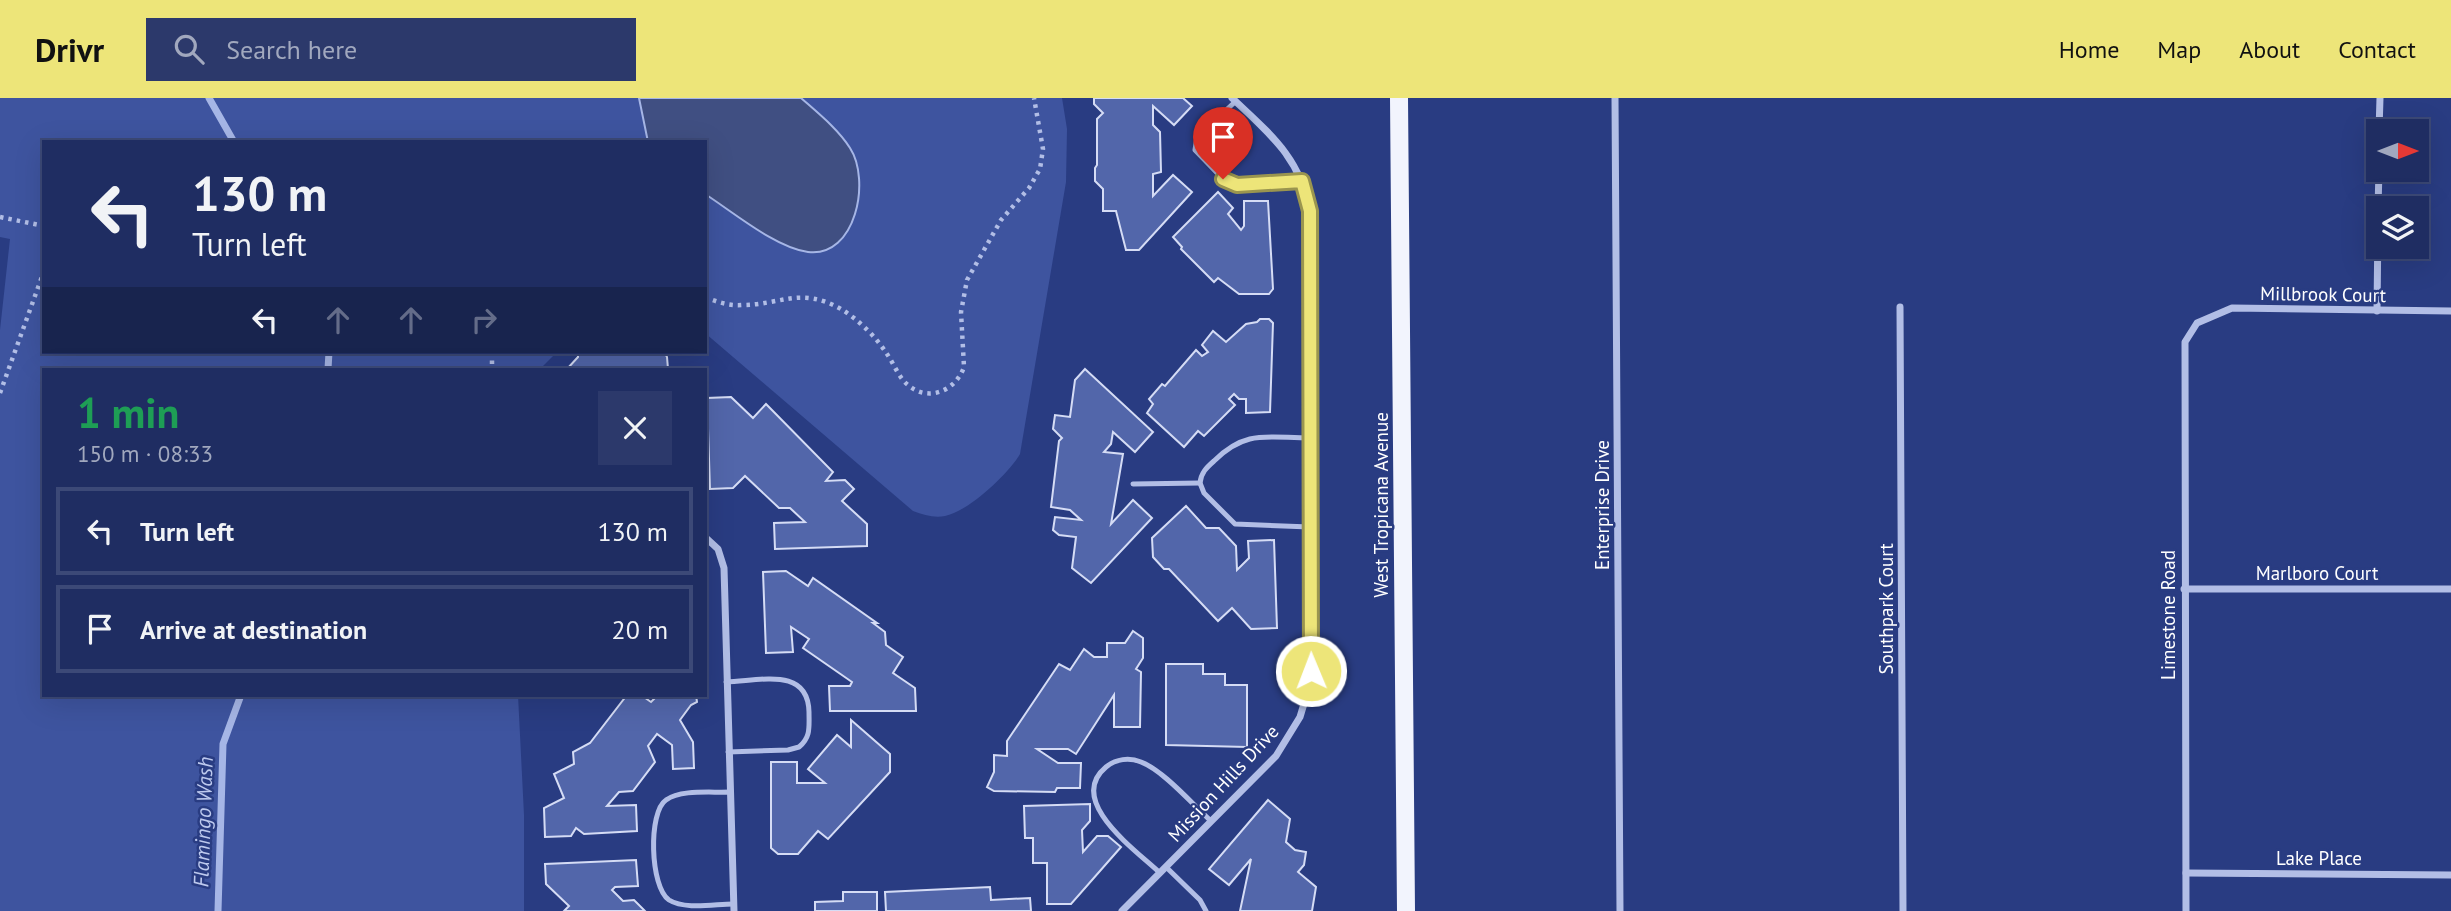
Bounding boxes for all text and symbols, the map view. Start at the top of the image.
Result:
search box [146,18,636,81]
text: Drivr [35,28,104,71]
icon: search [170,30,208,68]
text: Search here [226,33,357,66]
text: Home [2059,34,2119,65]
text: Map [2157,34,2201,65]
text: About [2239,34,2300,65]
text: Contact [2338,34,2416,65]
pin [1193,107,1253,179]
icon: arrive [1204,118,1242,156]
north arrow [2366,119,2429,182]
map controls [2366,119,2429,259]
text: 130 m [192,161,327,225]
icon: left [77,168,168,259]
button: layers [2366,196,2429,259]
text: Turn left [192,223,307,265]
street label: Millbrook Court [2260,281,2387,307]
icon: left [246,301,284,339]
icon: ahead [319,301,357,339]
icon: ahead [392,301,430,339]
icon: right [465,301,503,339]
text: 1 min [77,385,179,440]
button: close [598,391,672,465]
street label: West Tropicana Avenue [1369,412,1393,598]
text: 150 m · 08:33 [77,439,213,468]
street label: Enterprise Drive [1590,440,1614,570]
icon: left [81,512,119,550]
text: Turn left [140,515,234,548]
text: 130 m [597,515,668,548]
street label: Southpark Court [1874,543,1898,675]
street label: Limestone Road [2156,550,2180,680]
street label: Marlboro Court [2256,561,2379,585]
icon: arrive [81,610,119,648]
text: Arrive at destination [140,613,367,646]
text: 20 m [612,613,668,646]
position arrow [1274,634,1348,708]
street label: Mission Hills Drive [1163,719,1283,847]
water label: Flamingo Wash [187,756,219,888]
street label: Lake Place [2276,846,2362,870]

